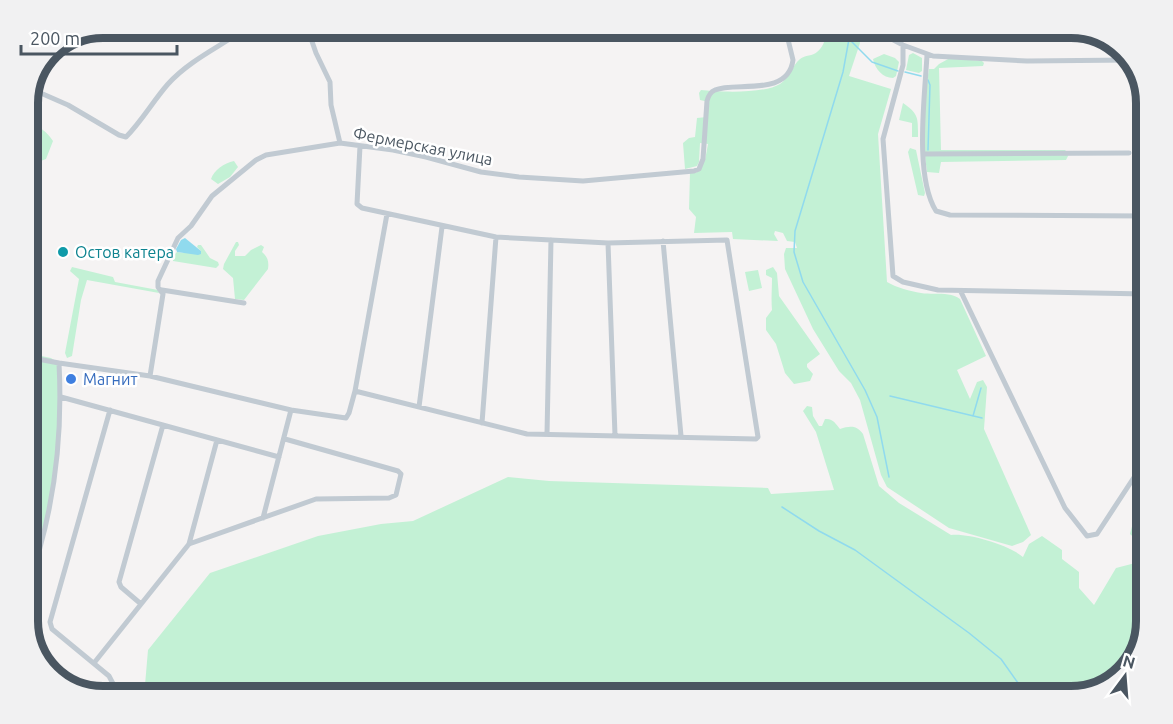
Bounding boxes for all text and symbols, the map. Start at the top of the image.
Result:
scale bar [21,18,177,56]
text: 200 m [30,28,80,48]
street label: Фермерская улица [352,124,494,168]
place label: Остов катера [75,243,174,261]
marker: Остов катера [56,245,70,259]
place label: Магнит [83,370,138,388]
marker: Магнит [64,372,78,386]
north arrow [1095,646,1155,706]
text: N [1121,651,1137,672]

